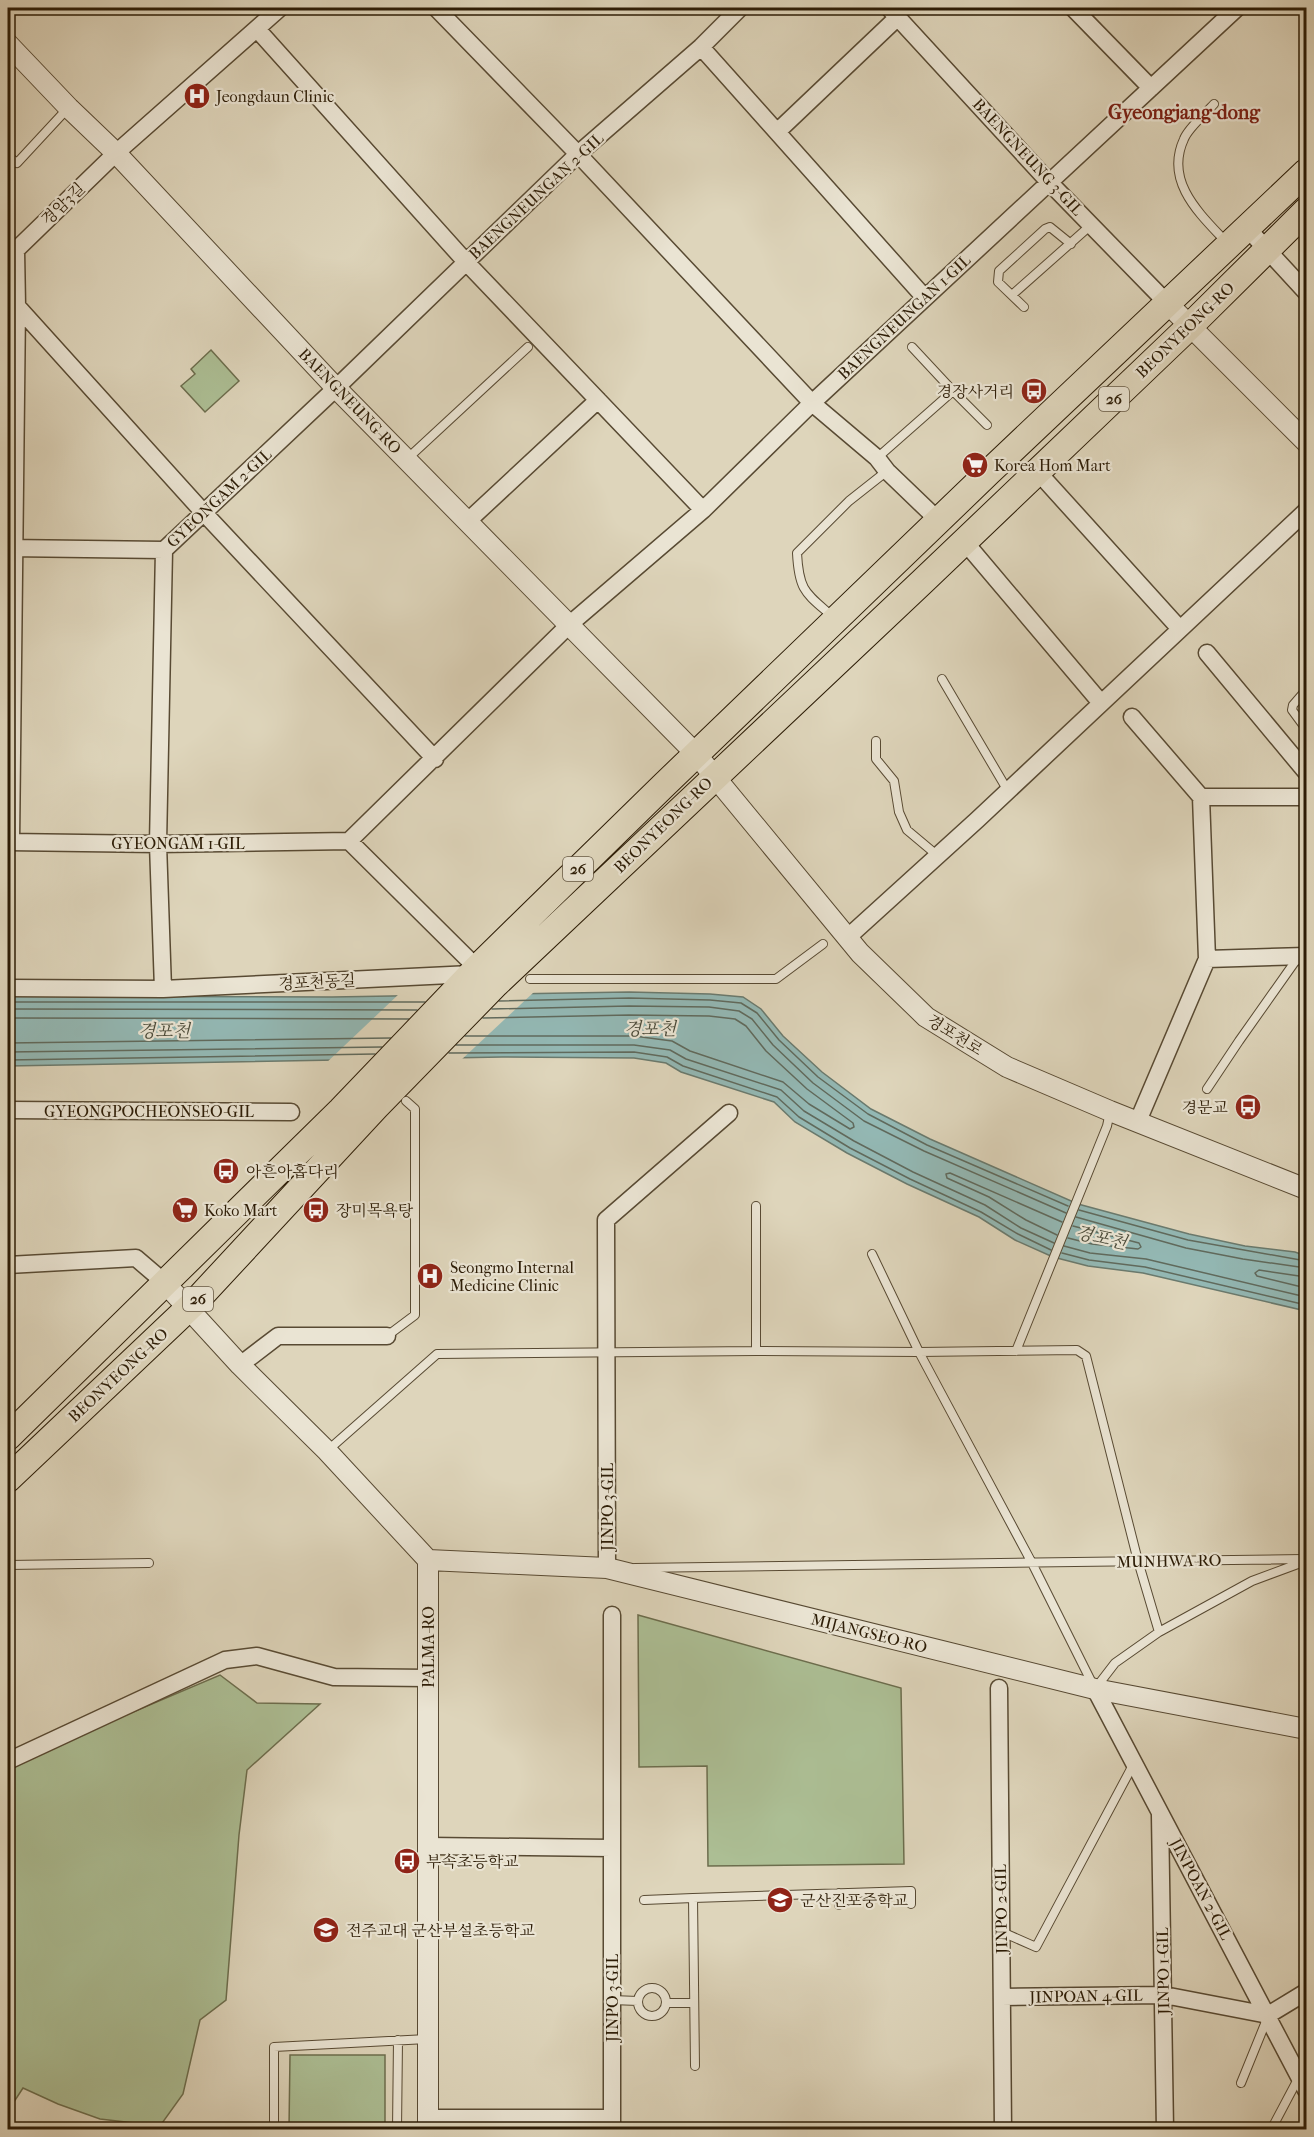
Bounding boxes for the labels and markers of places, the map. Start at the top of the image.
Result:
hospital icon: Jeongdaun Clinic [182,81,212,111]
place label: Jeongdaun Clinic [214,87,334,106]
bus stop icon: 경장사거리 [1019,376,1049,406]
place label: 경장사거리 [937,382,1014,401]
supermarket icon: Korea Hom Mart [960,450,990,480]
place label: Korea Hom Mart [994,456,1111,475]
bus stop icon: 경문교 [1233,1092,1263,1122]
place label: 경문교 [1182,1098,1228,1117]
bus stop icon: 아흔아홉다리 [211,1156,241,1186]
place label: 아흔아홉다리 [246,1162,339,1181]
supermarket icon: Koko Mart [170,1195,200,1225]
bus stop icon: 장미목욕탕 [301,1195,331,1225]
place label: Koko Mart [204,1201,278,1220]
place label: 장미목욕탕 [336,1201,414,1220]
place label: Seongmo Internal Medicine Clinic [450,1258,574,1295]
hospital icon: Seongmo Internal Medicine Clinic [415,1261,445,1291]
bus stop icon: 부속초등학교 [392,1846,422,1876]
place label: 부속초등학교 [426,1852,519,1871]
school or university icon: 군산진포중학교 [765,1885,795,1915]
place label: 군산진포중학교 [800,1891,908,1910]
school or university icon: 전주교대 군산부설초등학교 [311,1915,341,1945]
place label: 전주교대 군산부설초등학교 [346,1921,535,1940]

